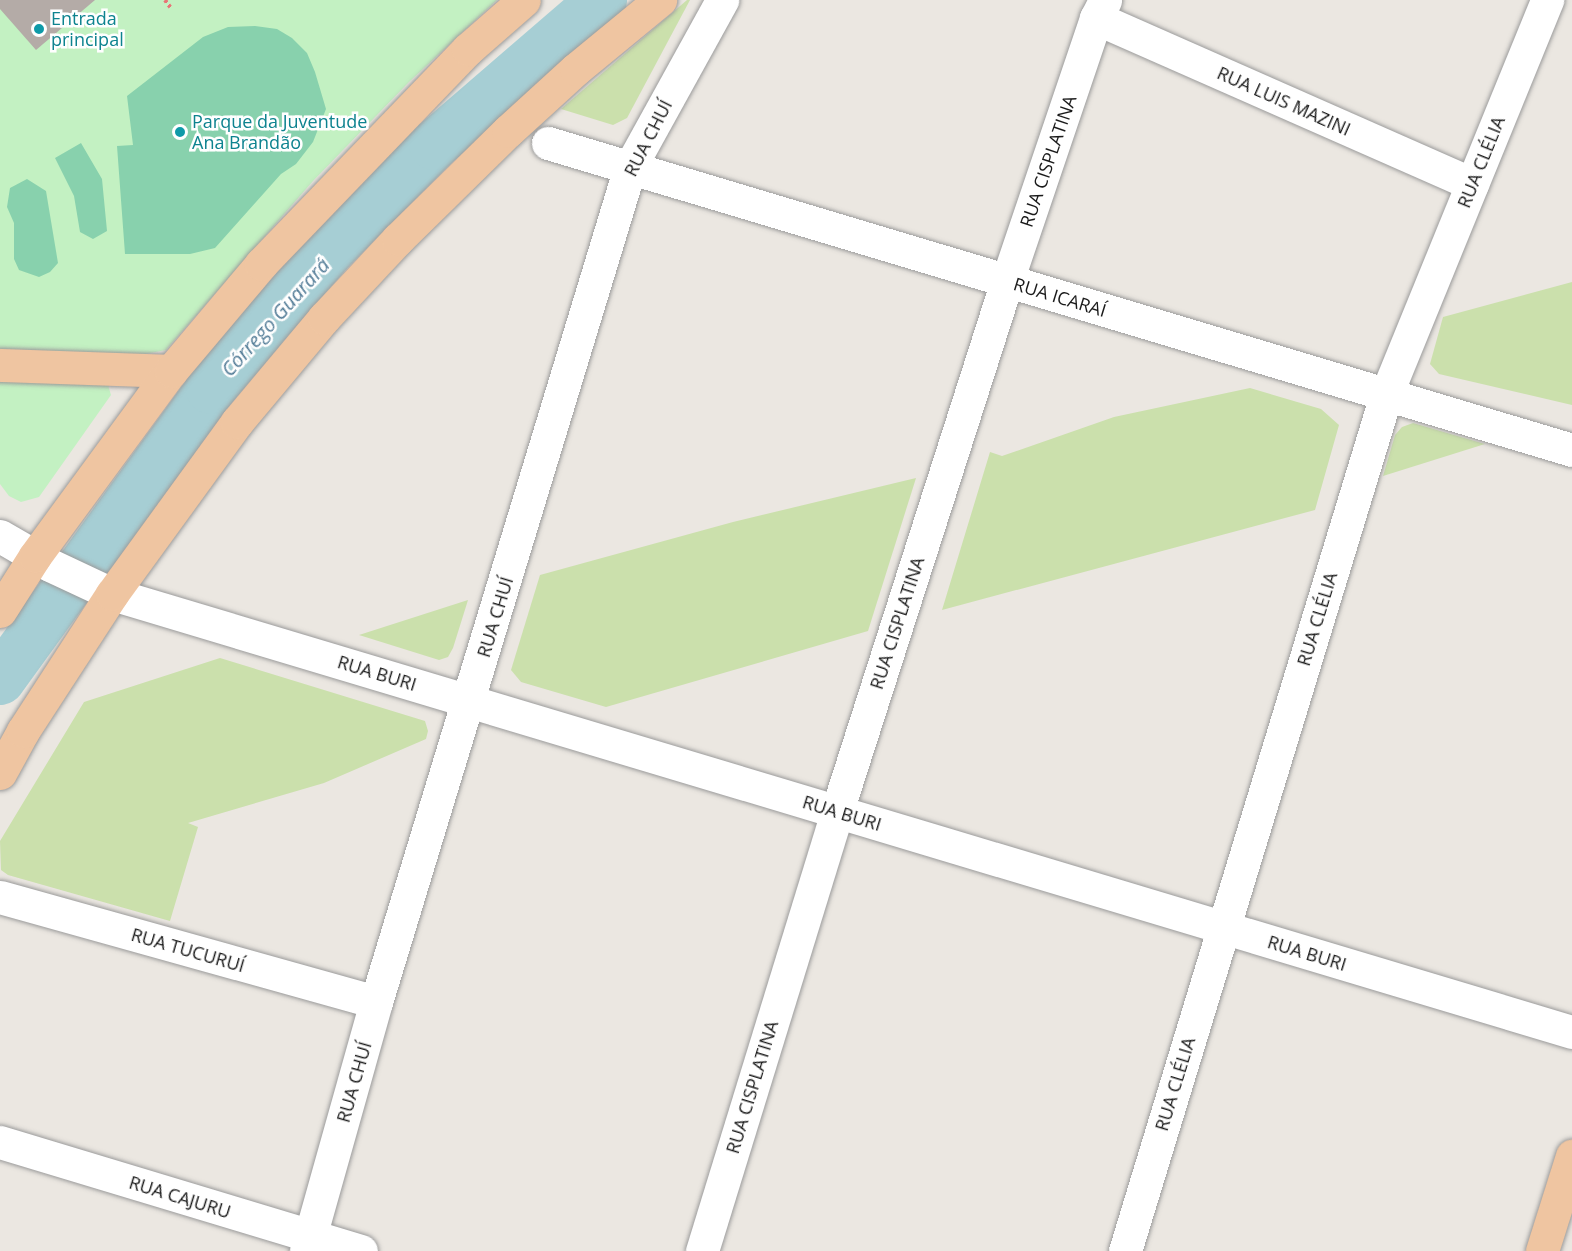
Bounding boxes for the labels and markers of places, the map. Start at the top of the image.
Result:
place label: Entrada principal [51,8,124,50]
marker: Entrada principal [32,22,46,36]
place label: Parque da Juventude Ana Brandão [192,111,367,154]
marker: Parque da Juventude Ana Brandão [173,125,187,139]

